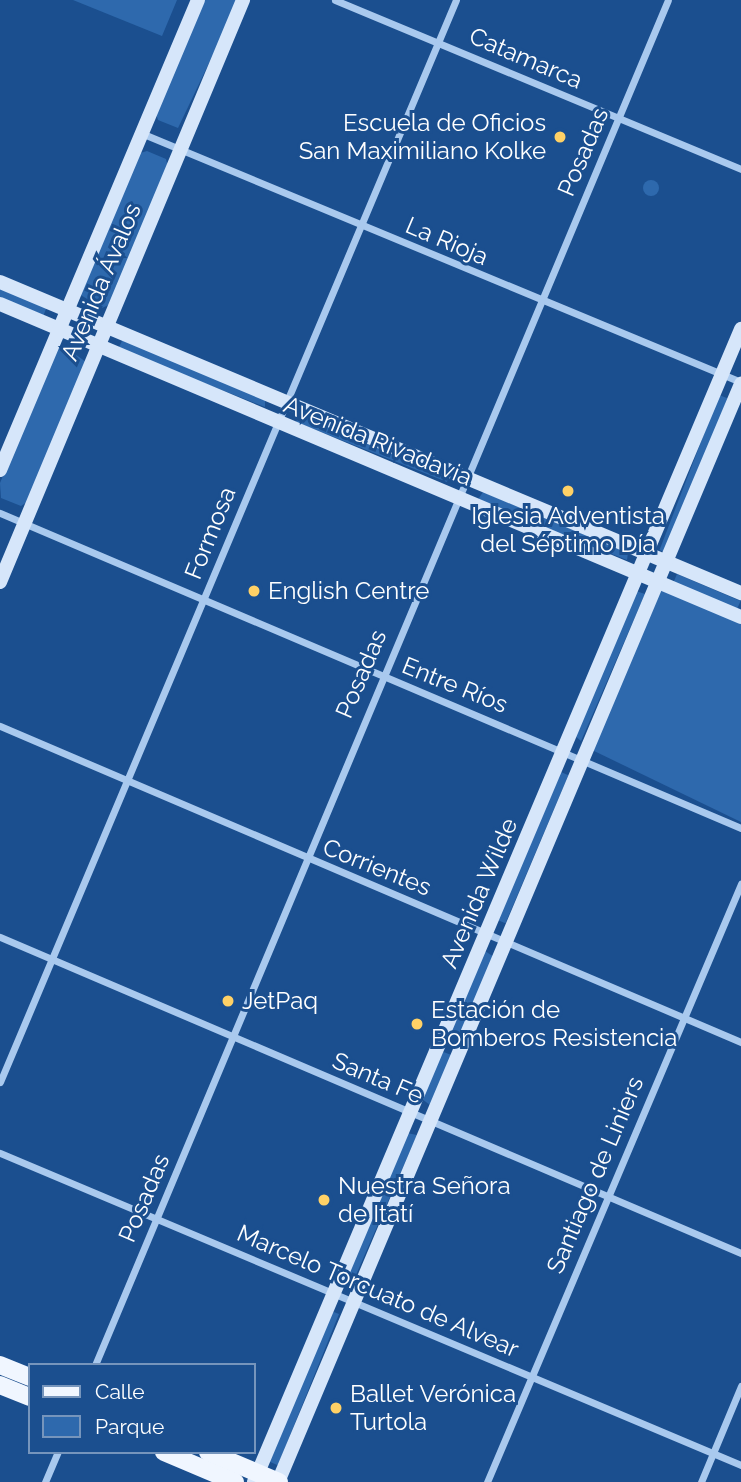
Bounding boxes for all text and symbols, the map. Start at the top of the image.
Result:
street label: Catamarca [465,21,587,95]
street label: Posadas [552,103,614,201]
place label: Escuela de Oficios San Maximiliano Kolke [299,109,546,165]
marker: Escuela de Oficios San Maximiliano Kolke [552,129,568,145]
street label: Avenida Ávalos [55,199,147,365]
street label: La Rioja [401,211,493,271]
street label: Avenida Rivadavia [280,390,476,492]
street label: Formosa [178,483,242,583]
marker: Iglesia Adventista del Séptimo Día [560,483,576,499]
place label: Iglesia Adventista del Séptimo Día [471,502,665,558]
place label: English Centre [268,577,429,605]
marker: English Centre [246,583,262,599]
street label: Posadas [330,625,392,723]
street label: Entre Ríos [398,651,512,719]
street label: Avenida Wilde [434,813,524,973]
street label: Corrientes [319,832,435,902]
place label: JetPaq [242,987,318,1015]
marker: JetPaq [220,993,236,1009]
place label: Estación de Bomberos Resistencia [431,996,677,1052]
marker: Estación de Bomberos Resistencia [409,1016,425,1032]
street label: Santa Fe [328,1046,428,1110]
street label: Santiago de Liniers [541,1072,649,1278]
street label: Posadas [113,1149,175,1247]
place label: Nuestra Señora de Itatí [338,1172,510,1228]
marker: Nuestra Señora de Itatí [316,1192,332,1208]
street label: Marcelo Torcuato de Alvear [232,1218,524,1364]
legend [28,1363,256,1454]
text: Calle [95,1379,145,1404]
place label: Ballet Verónica Turtola [350,1380,517,1436]
marker: Ballet Verónica Turtola [328,1400,344,1416]
text: Parque [95,1414,164,1439]

